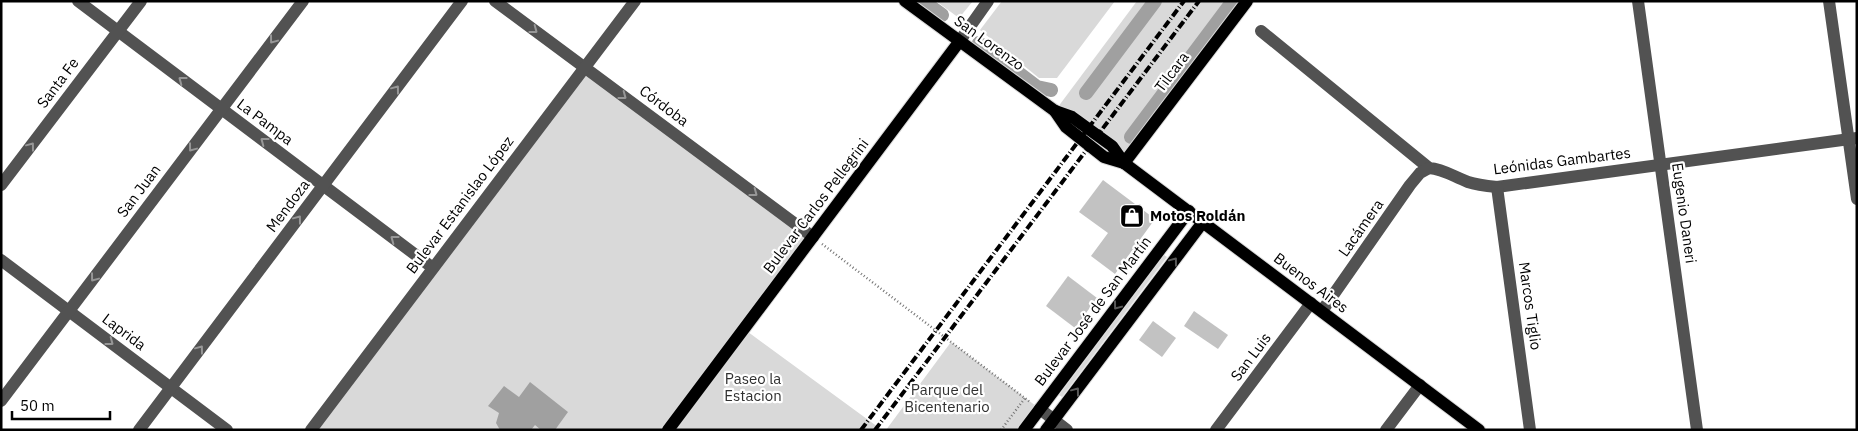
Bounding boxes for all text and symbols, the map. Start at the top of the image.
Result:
street label: San Lorenzo [951,11,1028,74]
one-way arrow [528,25,537,33]
one-way arrow [271,34,279,43]
street label: Tilcara [1150,48,1193,96]
street label: Santa Fe [32,54,83,112]
one-way arrow [178,77,188,86]
street label: Córdoba [636,81,693,130]
one-way arrow [390,85,399,95]
one-way arrow [617,91,626,99]
street label: La Pampa [233,94,297,149]
street label: Bulevar Estanislao López [402,132,518,277]
street label: Bulevar Carlos Pellegrini [759,135,872,277]
one-way arrow [261,139,270,147]
one-way arrow [189,142,198,152]
one-way arrow [25,143,33,152]
street label: Leónidas Gambartes [1492,143,1632,178]
street label: San Juan [113,160,165,221]
street label: Eugenio Daneri [1668,161,1701,265]
street label: Mendoza [262,176,314,236]
one-way arrow [748,187,758,196]
street label: Lacámera [1334,195,1387,260]
shop icon: Motos Roldán [1119,203,1145,229]
place label: Motos Roldán [1150,206,1245,225]
one-way arrow [292,215,301,225]
street label: Bulevar José de San Martín [1030,232,1155,389]
one-way arrow [390,236,400,245]
street label: Buenos Aires [1270,248,1352,317]
one-way arrow [1168,258,1176,267]
street label: Marcos Tiglio [1515,261,1546,351]
one-way arrow [91,272,100,282]
one-way arrow [1114,300,1123,310]
street label: Laprida [99,309,150,354]
street label: San Luis [1226,329,1275,385]
one-way arrow [104,336,114,345]
one-way arrow [195,346,203,355]
park label: Paseo la Estacion [724,369,782,405]
park label: Parque del Bicentenario [904,380,990,416]
scale bar [12,388,110,420]
one-way arrow [1070,388,1078,397]
text: 50 m [20,396,55,415]

